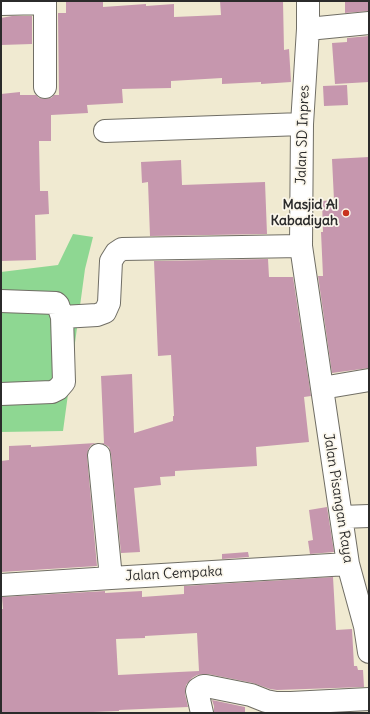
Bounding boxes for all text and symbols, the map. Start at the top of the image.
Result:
street label: Jalan SD Inpres [293,85,313,185]
place label: Masjid Al Kabadiyah [270,197,338,230]
marker: Masjid Al Kabadiyah [341,208,351,218]
street label: Jalan Pisangan Raya [319,432,357,564]
street label: Jalan Cempaka [125,563,223,585]

